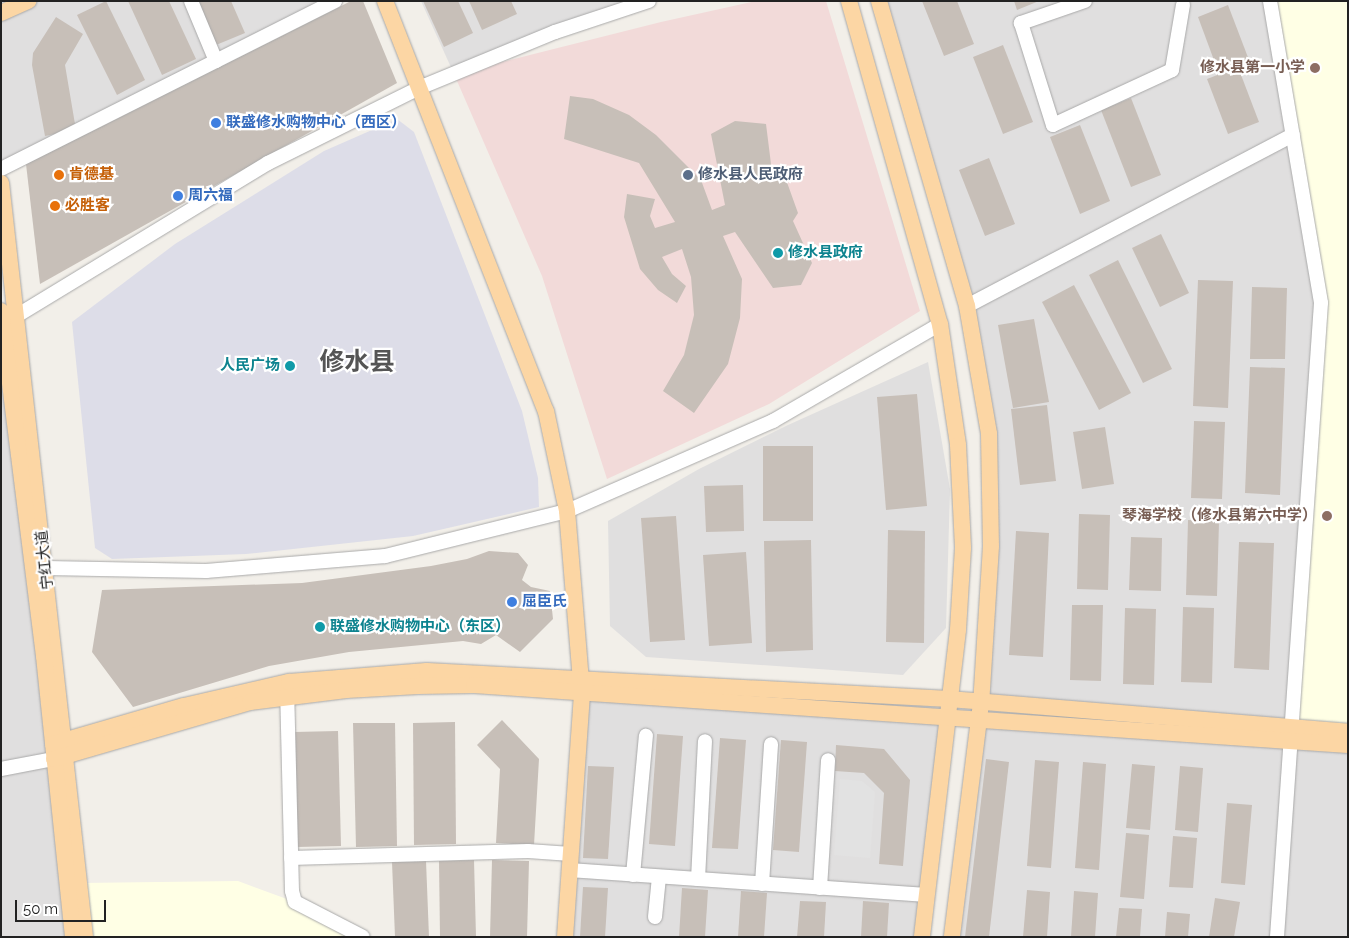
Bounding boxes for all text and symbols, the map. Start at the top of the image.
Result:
place label: 修水县第一小学 [1200,59,1305,77]
marker: 修水县第一小学 [1309,62,1321,74]
place label: 联盛修水购物中心（西区） [226,114,406,132]
marker: 联盛修水购物中心（西区） [210,117,222,129]
place label: 肯德基 [69,166,114,184]
place label: 修水县人民政府 [698,166,803,184]
marker: 肯德基 [53,169,65,181]
marker: 修水县人民政府 [682,169,694,181]
place label: 周六福 [188,187,233,205]
marker: 周六福 [172,190,184,202]
place label: 必胜客 [65,197,110,215]
marker: 必胜客 [49,200,61,212]
place label: 修水县政府 [788,244,863,262]
marker: 修水县政府 [772,247,784,259]
district label: 修水县 [320,346,394,376]
place label: 人民广场 [220,357,280,375]
marker: 人民广场 [284,360,296,372]
place label: 琴海学校（修水县第六中学） [1122,507,1317,525]
marker: 琴海学校（修水县第六中学） [1321,510,1333,522]
street label: 宁红大道 [33,529,57,591]
place label: 屈臣氏 [522,593,567,611]
marker: 屈臣氏 [506,596,518,608]
place label: 联盛修水购物中心（东区） [330,618,510,636]
marker: 联盛修水购物中心（东区） [314,621,326,633]
scale bar [18,890,109,922]
text: 50 m [23,900,58,918]

